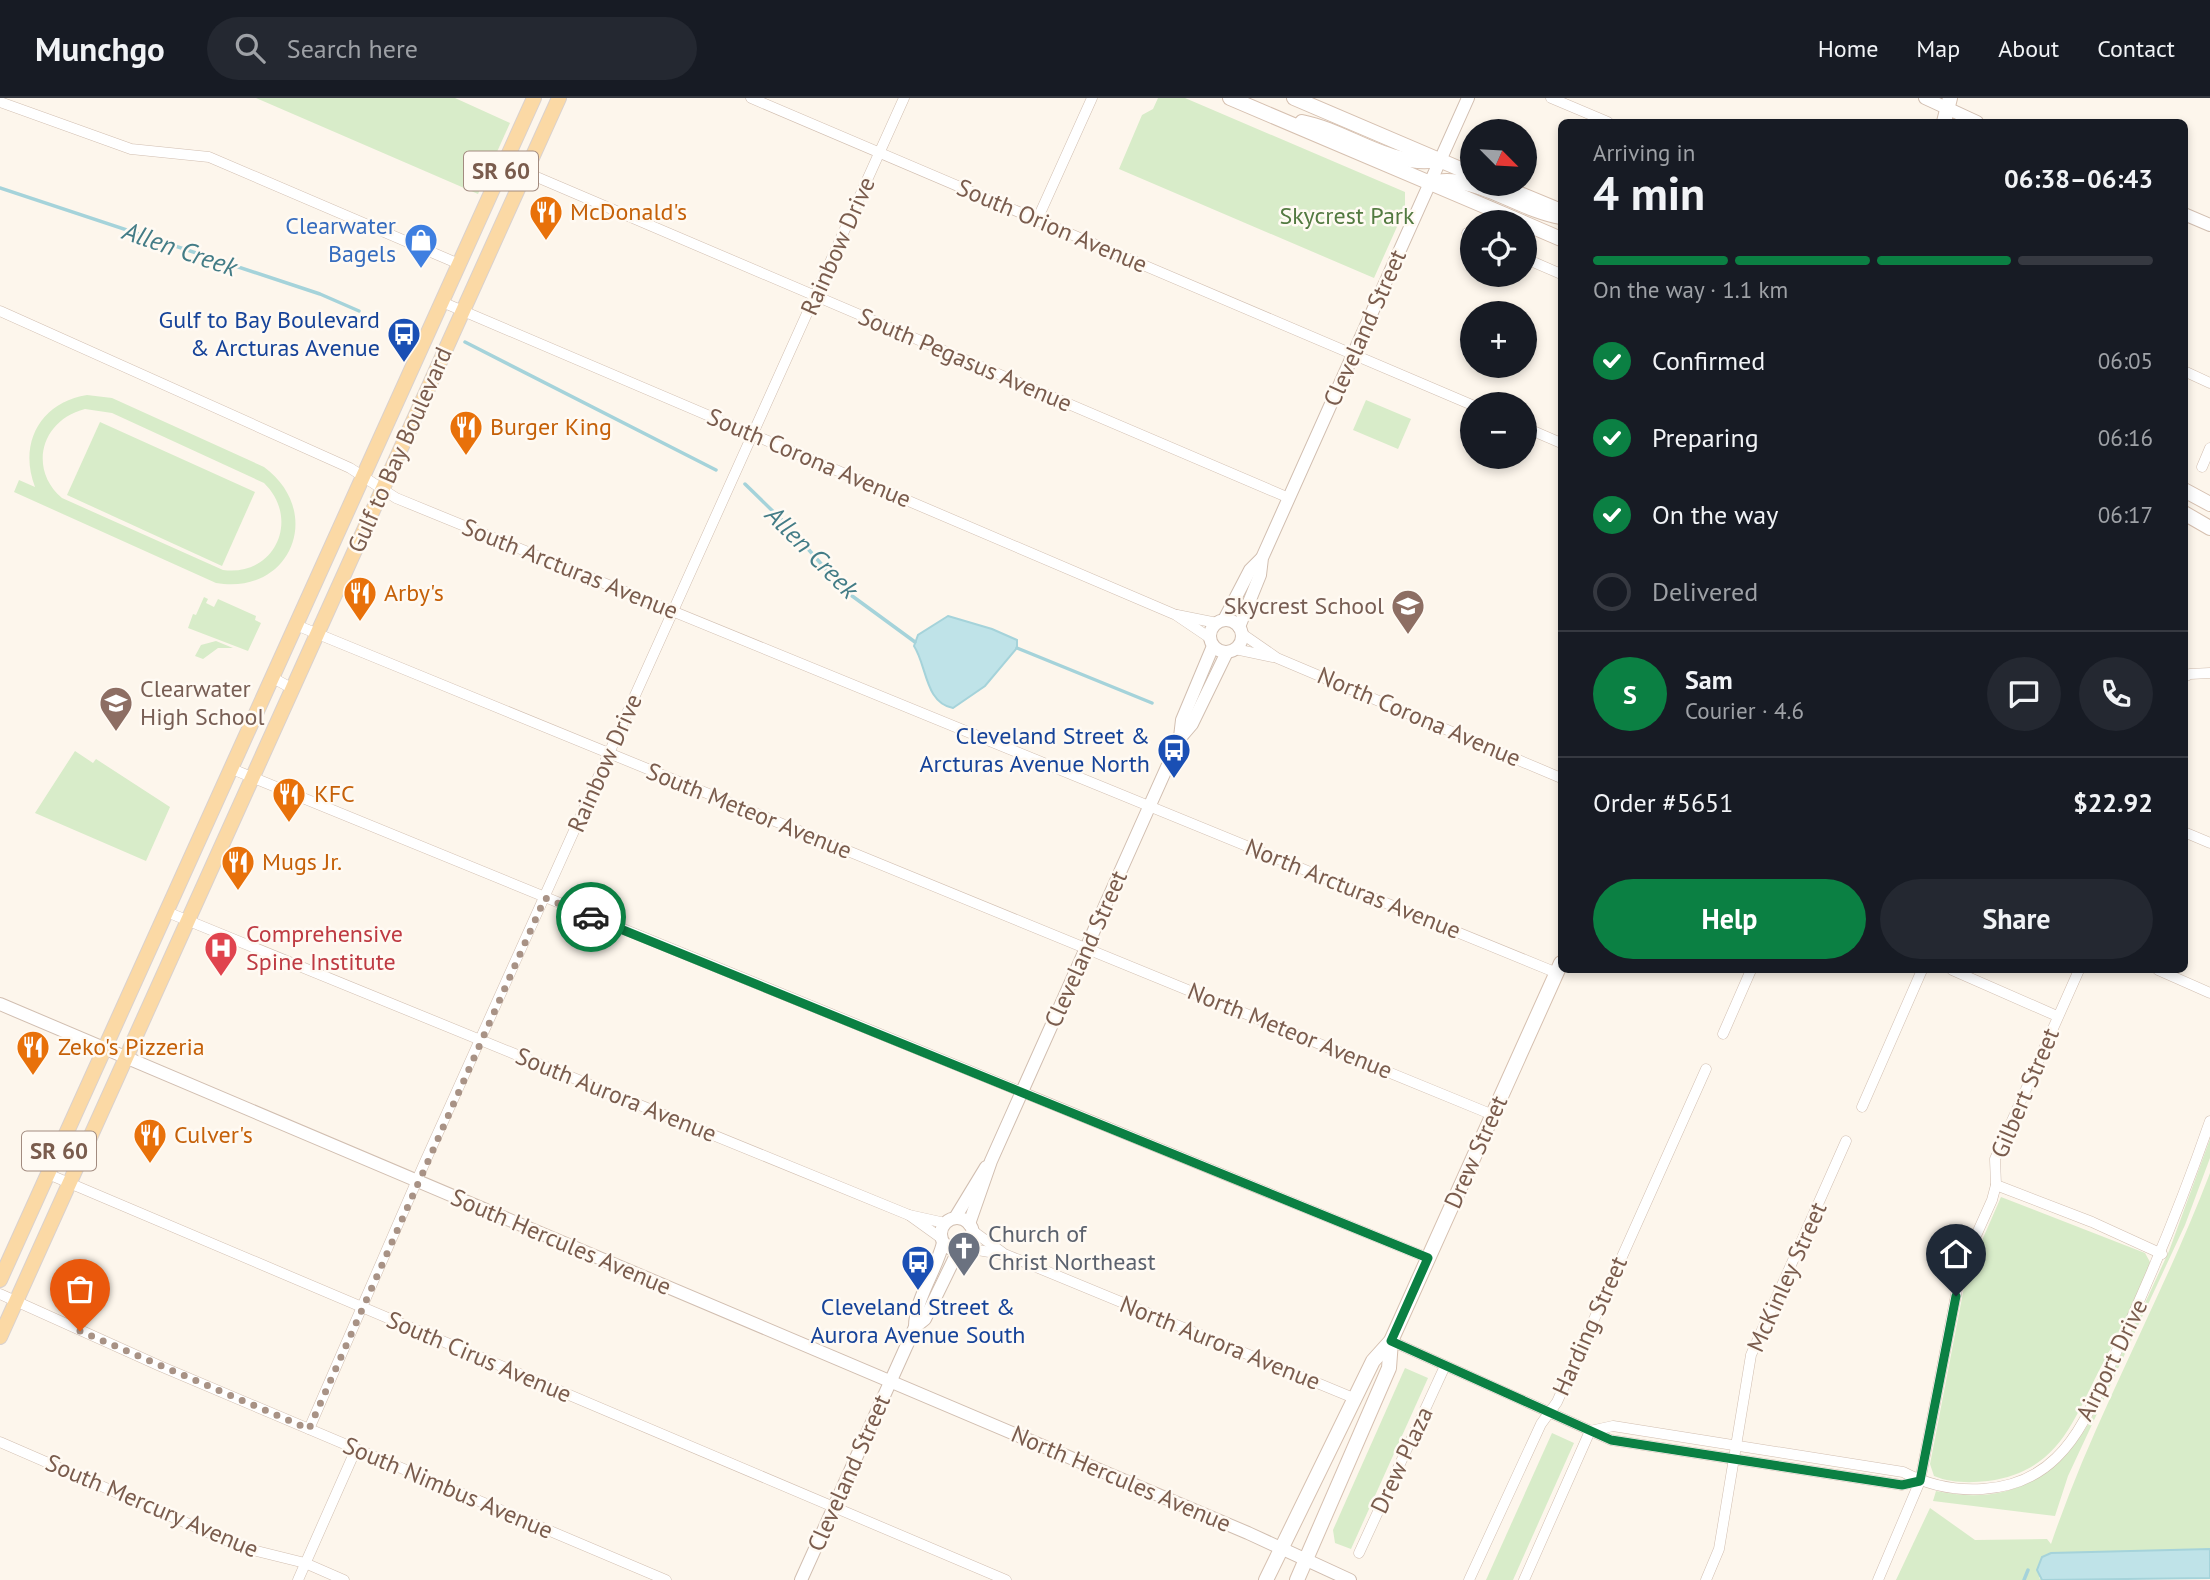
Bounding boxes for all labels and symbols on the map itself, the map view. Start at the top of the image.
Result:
north arrow [1460,119,1536,196]
road number: SR 60 [464,152,538,190]
street label: South Orion Avenue [952,171,1152,280]
street label: Rainbow Drive [793,172,882,320]
restaurant icon: McDonald's [527,193,565,242]
place label: McDonald's [570,196,687,227]
park label: Skycrest Park [1280,200,1415,231]
place label: Clearwater Bagels [285,210,396,269]
water label: Allen Creek [118,213,243,284]
shop icon: Clearwater Bagels [402,221,440,270]
street label: Cleveland Street [1316,245,1413,411]
street label: South Pegasus Avenue [854,300,1077,419]
place label: Gulf to Bay Boulevard & Arcturas Avenue [158,304,380,363]
bus stop icon: Gulf to Bay Boulevard & Arcturas Avenue [385,315,423,364]
street label: Gulf to Bay Boulevard [340,342,459,557]
street label: South Corona Avenue [703,401,916,515]
restaurant icon: Burger King [447,408,485,457]
place label: Burger King [490,411,612,442]
water label: Allen Creek [758,497,867,606]
street label: South Arcturas Avenue [458,511,683,626]
restaurant icon: Arby's [341,574,379,623]
place label: Arby's [384,577,444,608]
school or university icon: Skycrest School [1389,587,1427,636]
place label: Skycrest School [1224,590,1384,621]
street label: North Corona Avenue [1313,660,1526,773]
place label: Clearwater High School [140,673,264,732]
school or university icon: Clearwater High School [97,684,135,733]
street label: Rainbow Drive [560,689,649,837]
place label: Cleveland Street & Arcturas Avenue North [920,720,1150,779]
bus stop icon: Cleveland Street & Arcturas Avenue North [1155,731,1193,780]
street label: South Meteor Avenue [642,755,856,866]
restaurant icon: KFC [270,775,308,824]
place label: KFC [314,778,355,809]
street label: North Arcturas Avenue [1241,831,1465,946]
restaurant icon: Mugs Jr. [219,843,257,892]
place label: Mugs Jr. [262,846,342,877]
street label: Cleveland Street [1037,866,1134,1032]
courier [556,882,626,952]
place label: Comprehensive Spine Institute [246,918,403,977]
hospital icon: Comprehensive Spine Institute [202,929,240,978]
street label: North Meteor Avenue [1183,975,1397,1086]
street label: Gilbert Street [1983,1023,2066,1162]
restaurant icon: Zeko's Pizzeria [14,1028,52,1077]
place label: Zeko's Pizzeria [58,1031,205,1062]
street label: South Aurora Avenue [511,1040,721,1149]
street label: Drew Street [1437,1090,1514,1213]
restaurant icon: Culver's [131,1116,169,1165]
place label: Culver's [174,1119,253,1150]
road number: SR 60 [22,1132,96,1170]
street label: South Hercules Avenue [446,1181,676,1302]
street label: McKinley Street [1740,1197,1833,1357]
place label: Church of Christ Northeast [988,1218,1156,1277]
pin [1926,1224,1986,1296]
church icon: Church of Christ Northeast [945,1229,983,1278]
bus stop icon: Cleveland Street & Aurora Avenue South [899,1243,937,1292]
street label: Harding Street [1545,1251,1634,1400]
pin [50,1259,110,1331]
street label: North Aurora Avenue [1115,1288,1325,1397]
place label: Cleveland Street & Aurora Avenue South [811,1291,1025,1350]
street label: Airport Drive [2069,1294,2154,1426]
street label: South Cirus Avenue [382,1304,576,1410]
street label: Cleveland Street [800,1390,897,1556]
street label: Drew Plaza [1363,1401,1440,1518]
street label: North Hercules Avenue [1007,1418,1236,1539]
street label: South Nimbus Avenue [339,1429,558,1546]
street label: South Mercury Avenue [41,1447,263,1564]

